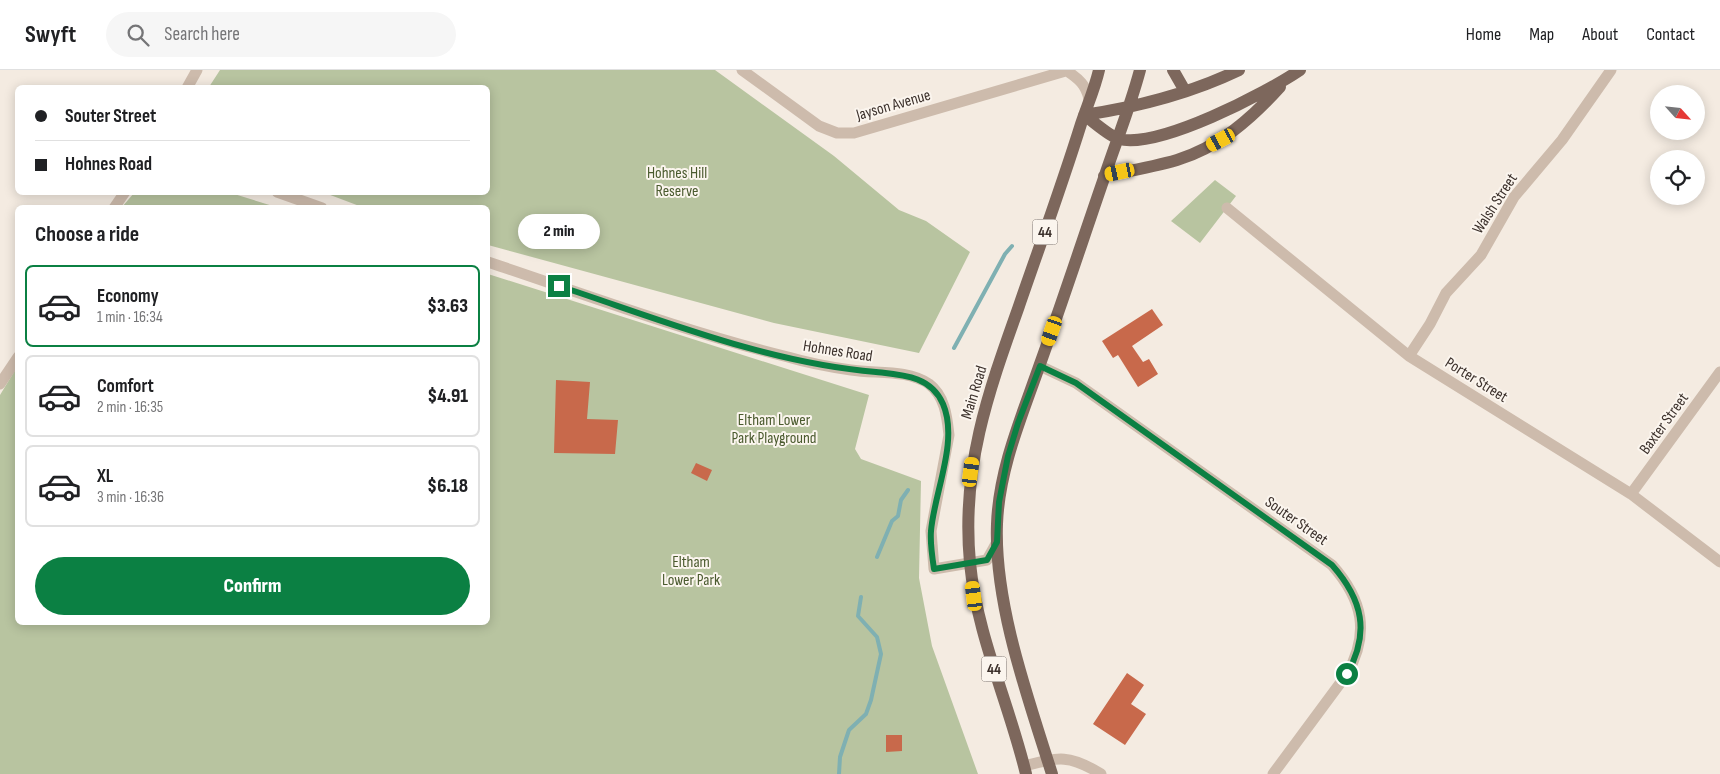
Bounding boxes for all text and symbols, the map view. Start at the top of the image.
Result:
search box [106,12,456,57]
text: Swyft [25,20,76,49]
icon: search [124,21,152,49]
text: Search here [164,23,240,46]
text: Home [1466,24,1501,45]
text: Map [1529,24,1554,45]
text: About [1582,24,1618,45]
text: Contact [1646,24,1695,45]
north arrow [1650,85,1705,140]
map controls [1650,85,1705,205]
street label: Jayson Avenue [853,86,933,125]
text: Souter Street [65,105,156,128]
car [1204,126,1237,154]
button: locate [1650,150,1705,205]
text: Hohnes Road [65,153,152,176]
car [1103,162,1136,182]
park label: Hohnes Hill Reserve [647,164,707,201]
street label: Walsh Street [1469,170,1522,238]
callout: 2 min [518,214,600,248]
road number: 44 [1032,220,1058,244]
text: Choose a ride [35,221,139,248]
text: 2 min [543,222,575,241]
route end [548,275,570,297]
icon: car [37,284,82,329]
text: Economy [97,285,159,308]
text: $3.63 [427,295,468,318]
text: 1 min · 16:34 [97,308,163,327]
car [1040,314,1063,348]
street label: Hohnes Road [802,337,874,366]
street label: Porter Street [1441,354,1511,407]
street label: Main Road [957,364,992,421]
icon: car [37,374,82,419]
text: Comfort [97,375,154,398]
text: $4.91 [427,385,468,408]
street label: Baxter Street [1636,389,1693,458]
text: 2 min · 16:35 [97,398,163,417]
park label: Eltham Lower Park Playground [731,411,817,448]
car [961,456,980,488]
icon: car [37,464,82,509]
text: XL [97,465,113,488]
text: $6.18 [427,475,468,498]
text: 3 min · 16:36 [97,488,164,507]
street label: Souter Street [1261,493,1331,550]
park label: Eltham Lower Park [662,553,720,590]
button: Confirm [35,557,470,615]
car [964,580,983,612]
road number: 44 [982,656,1006,682]
route start [1336,663,1358,685]

